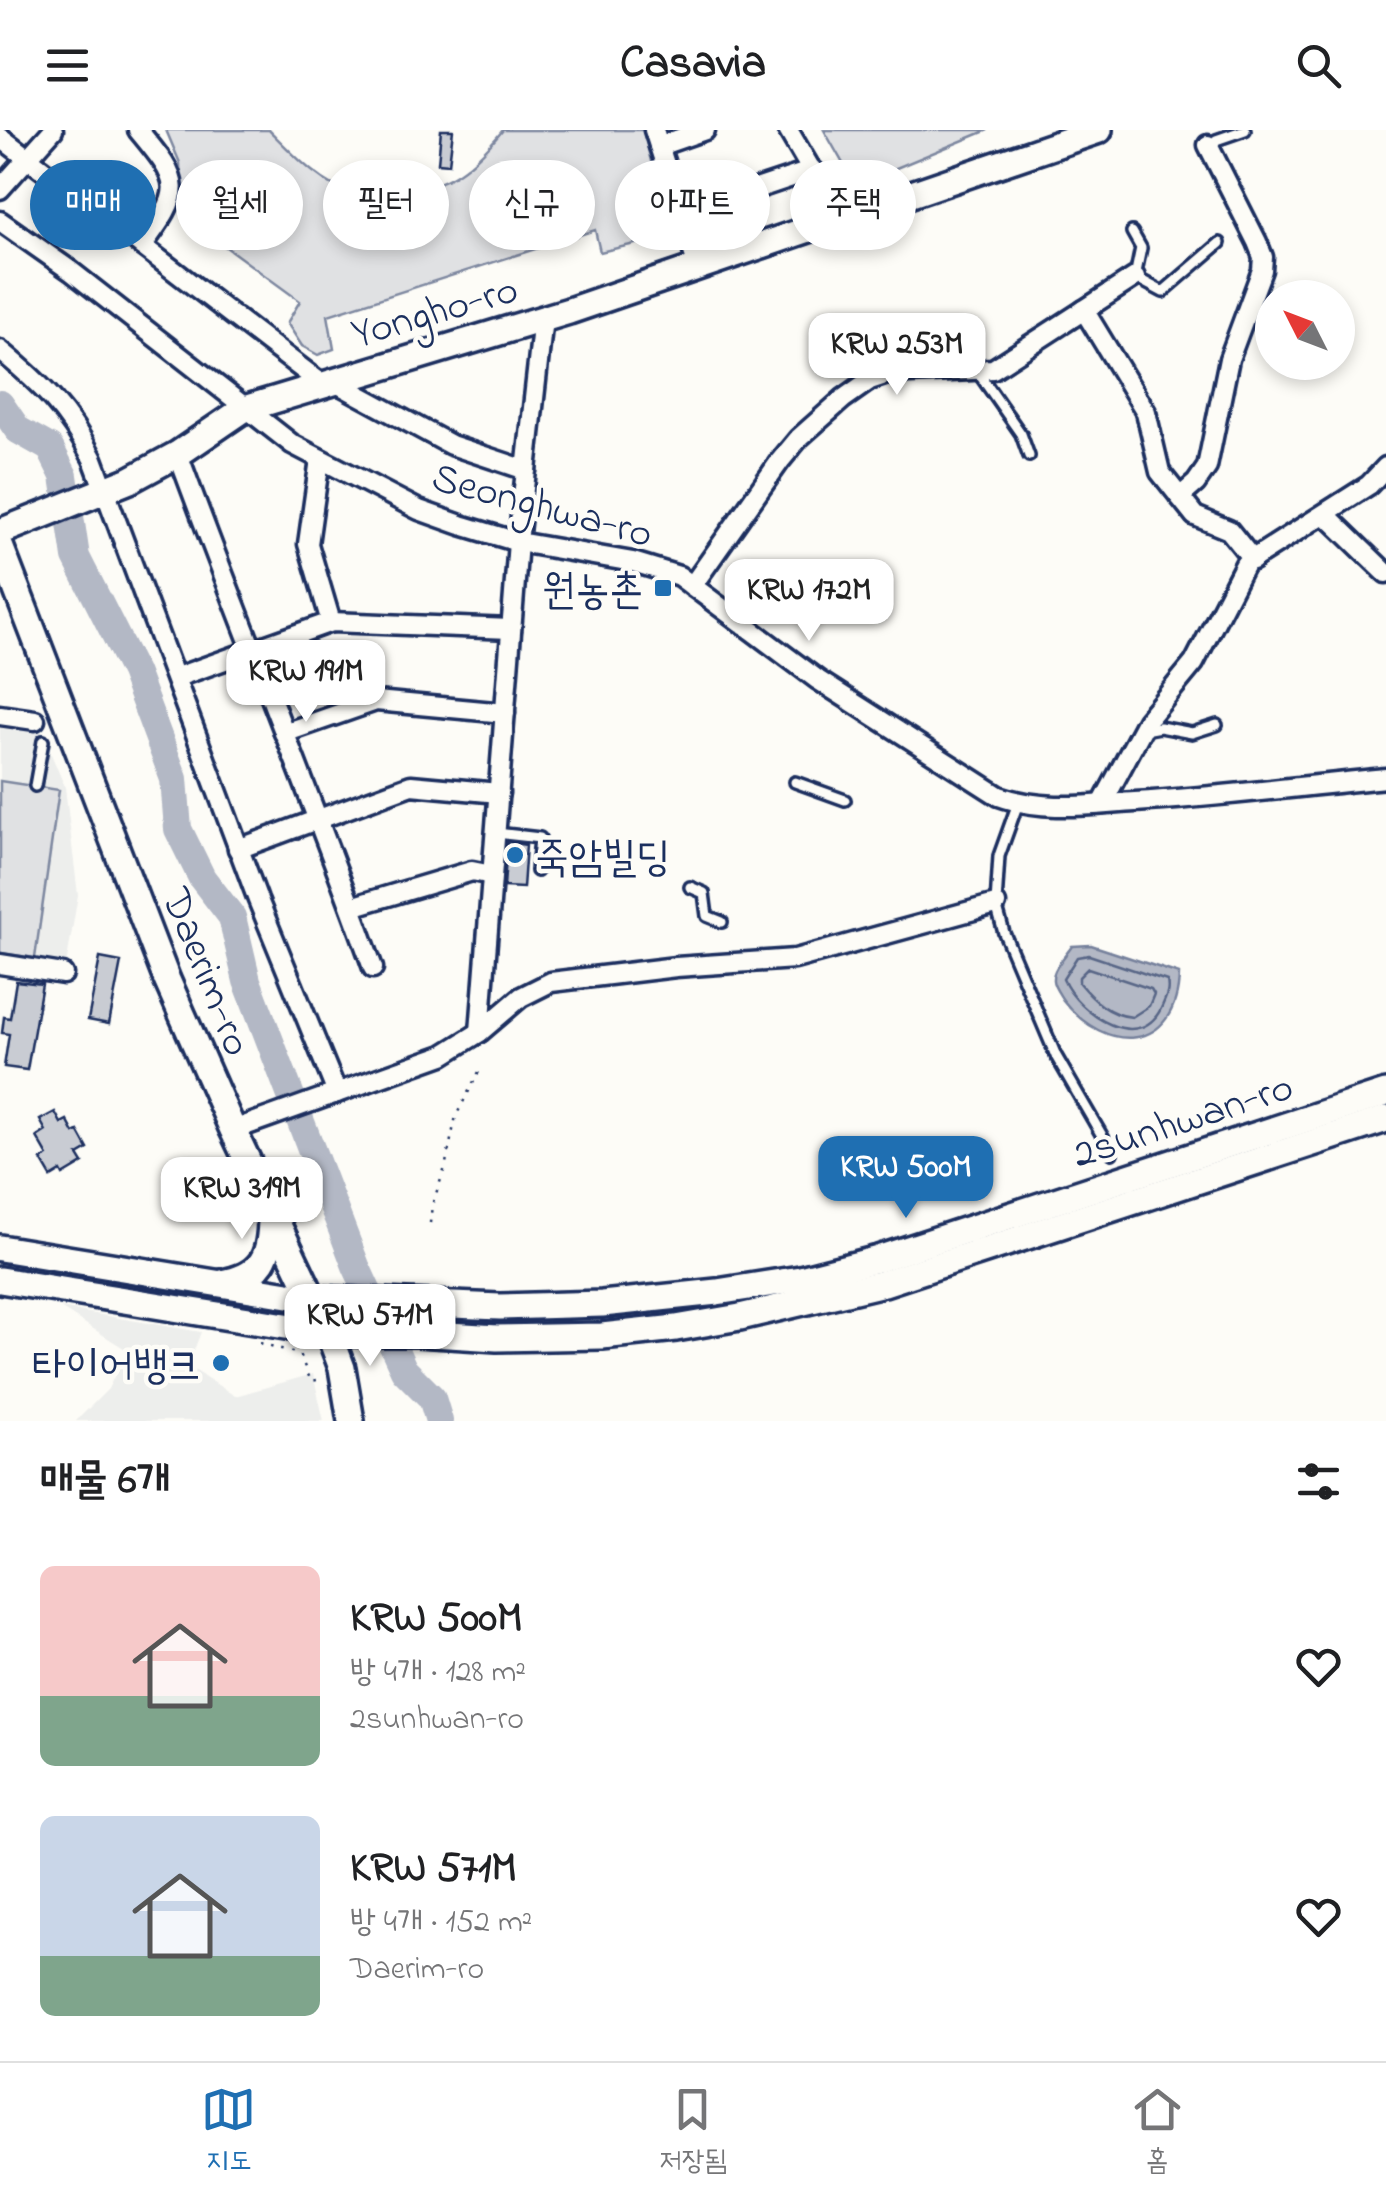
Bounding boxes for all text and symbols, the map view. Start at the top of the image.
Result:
text: Casavia [620,32,766,98]
icon: menu [40,38,95,93]
icon: search [1291,38,1346,93]
chip: 매매 [30,160,156,250]
chip: 월세 [176,160,303,250]
chip: 필터 [323,160,449,250]
chip: 신규 [469,160,595,250]
chip: 아파트 [615,160,770,250]
chip: 주택 [790,160,916,250]
street label: Yongho-ro [345,261,525,366]
north arrow [1255,280,1355,380]
map controls [1255,280,1355,380]
pin: KRW 253M [794,313,1000,398]
text: KRW 253M [831,322,963,369]
street label: Seonghwa-ro [425,449,659,566]
pin: KRW 172M [706,559,912,644]
place label: 원농촌 [542,562,643,623]
text: KRW 172M [747,568,871,615]
marker: 원농촌 [652,577,674,599]
pin: KRW 191M [203,640,409,725]
text: KRW 191M [248,649,364,696]
place label: 죽암빌딩 [535,829,670,890]
marker: 죽암빌딩 [504,844,526,866]
street label: Daerim-ro [143,879,266,1066]
street label: 2sunhwan-ro [1065,1058,1301,1187]
pin: KRW 500M [803,1136,1009,1221]
text: KRW 500M [840,1145,972,1192]
pin: KRW 319M [139,1157,345,1242]
text: KRW 319M [183,1166,301,1213]
pin: KRW 571M [267,1284,473,1369]
text: KRW 571M [306,1293,434,1340]
place label: 타이어뱅크 [32,1337,201,1398]
marker: 타이어뱅크 [210,1352,232,1374]
text: 매물 6개 [40,1451,170,1512]
icon: filters [1291,1454,1346,1509]
text: KRW 500M [350,1589,522,1650]
icon: home [120,1606,240,1726]
icon: heart [1291,1639,1346,1694]
text: 방 4개 · 128 m² [350,1650,526,1697]
text: 2sunhwan-ro [350,1697,524,1744]
text: KRW 571M [350,1839,517,1900]
icon: home [120,1856,240,1976]
icon: heart [1291,1889,1346,1944]
text: 방 4개 · 152 m² [350,1900,532,1947]
text: Daerim-ro [350,1947,484,1994]
tab: 지도 [201,2082,256,2183]
tab: 저장됨 [659,2082,727,2183]
tab: 홈 [1130,2082,1185,2183]

